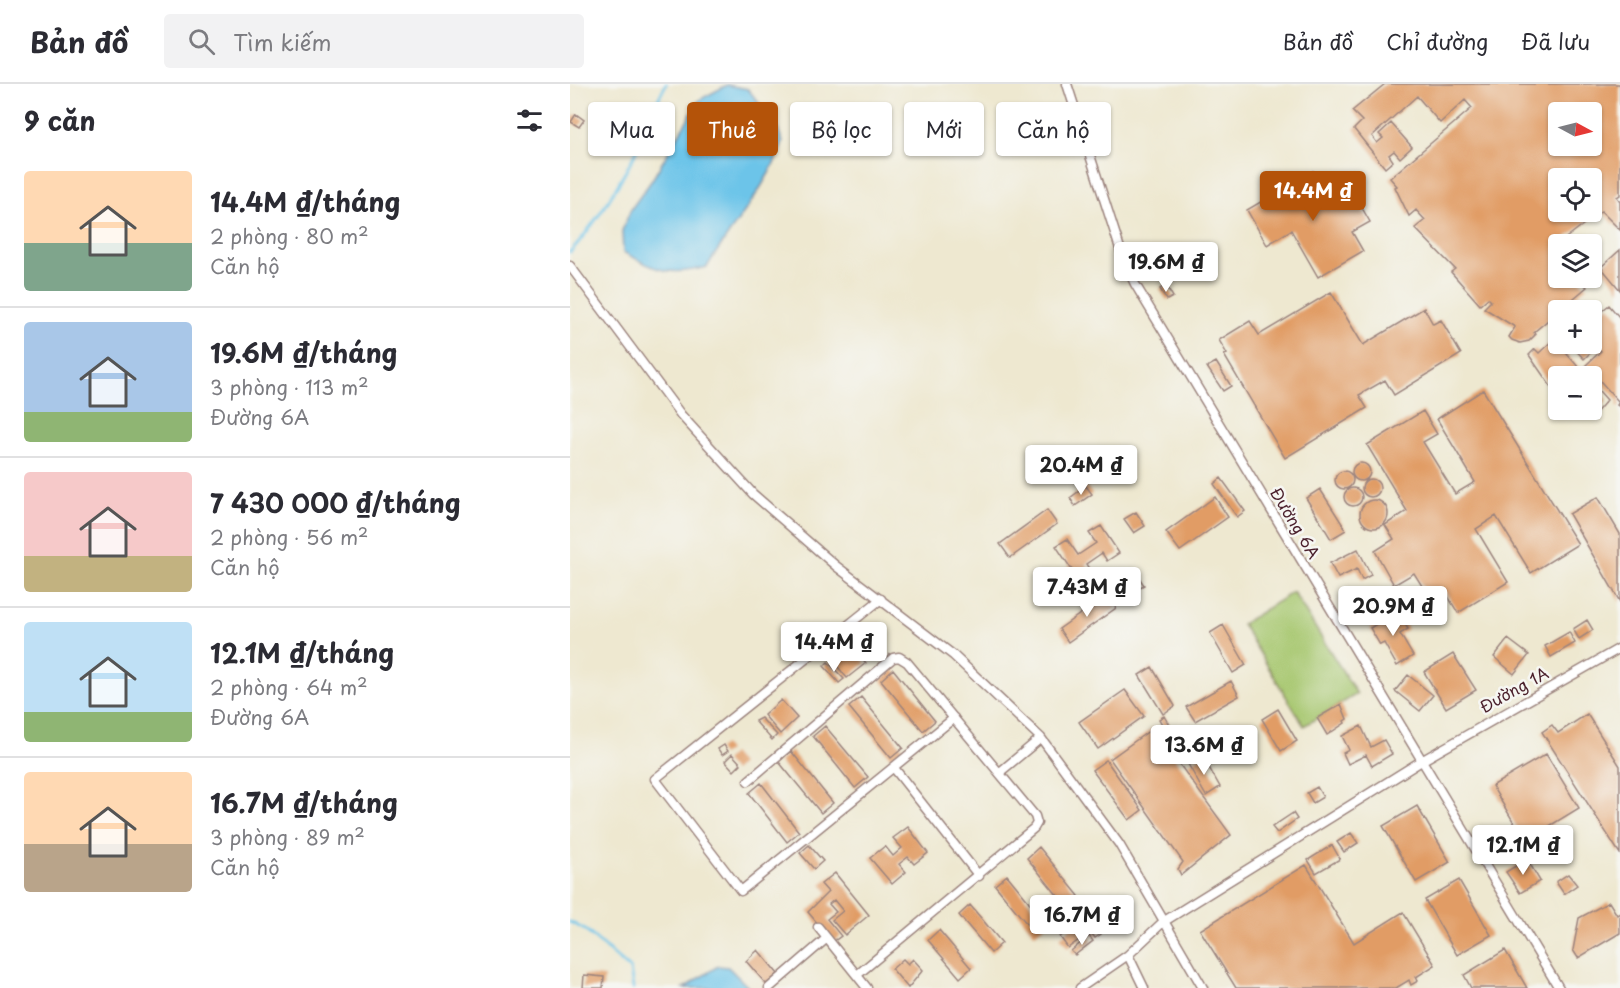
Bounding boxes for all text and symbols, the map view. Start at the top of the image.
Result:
search box [164,14,584,68]
text: Bản đồ [30,20,128,63]
icon: search [185,25,218,58]
text: Tìm kiếm [233,25,332,58]
text: Bản đồ [1283,25,1353,57]
text: Chỉ đường [1386,25,1488,57]
text: Đã lưu [1521,25,1590,57]
text: 9 căn [24,101,96,140]
chip: Mua [588,102,675,156]
chip: Thuê [687,102,778,156]
chip: Bộ lọc [790,102,892,156]
chip: Mới [904,102,984,156]
chip: Căn hộ [996,102,1111,156]
north arrow [1548,102,1602,156]
map controls [1548,102,1602,420]
icon: filters [513,104,546,137]
button: locate [1548,168,1602,222]
pin: 14.4M ₫ [1258,171,1368,222]
text: 14.4M ₫ [1274,175,1352,205]
text: 14.4M ₫/tháng [210,182,400,221]
icon: home [72,195,144,267]
text: 2 phòng · 80 m² [210,221,369,251]
button: layers [1548,234,1602,288]
pin: 19.6M ₫ [1111,242,1221,293]
text: 19.6M ₫ [1128,246,1204,276]
text: Căn hộ [210,251,280,281]
button: + [1548,300,1602,354]
text: 19.6M ₫/tháng [210,333,397,372]
icon: home [72,346,144,418]
button: − [1548,366,1602,420]
text: 3 phòng · 113 m² [210,372,368,402]
text: Đường 6A [210,402,309,432]
pin: 20.4M ₫ [1026,445,1136,496]
text: 20.4M ₫ [1039,449,1123,479]
street label: Đường 6A [1265,482,1327,563]
text: 7 430 000 ₫/tháng [210,483,460,522]
icon: home [72,496,144,568]
text: 2 phòng · 56 m² [210,522,368,552]
text: Căn hộ [210,552,280,582]
pin: 7.43M ₫ [1032,567,1142,618]
text: 7.43M ₫ [1047,571,1127,601]
pin: 20.9M ₫ [1338,586,1448,637]
text: 20.9M ₫ [1352,590,1434,620]
pin: 14.4M ₫ [779,622,889,673]
text: 14.4M ₫ [795,626,873,656]
text: 12.1M ₫/tháng [210,633,394,672]
icon: home [72,646,144,718]
street label: Đường 1A [1475,660,1553,718]
text: 2 phòng · 64 m² [210,672,368,702]
text: Đường 6A [210,702,309,732]
pin: 13.6M ₫ [1149,725,1259,776]
text: 13.6M ₫ [1165,729,1243,759]
text: 16.7M ₫/tháng [210,783,398,822]
icon: home [72,796,144,868]
text: 3 phòng · 89 m² [210,822,365,852]
pin: 12.1M ₫ [1468,825,1578,876]
text: 12.1M ₫ [1486,829,1560,859]
text: Căn hộ [210,852,280,882]
pin: 16.7M ₫ [1027,895,1137,946]
text: 16.7M ₫ [1044,899,1120,929]

